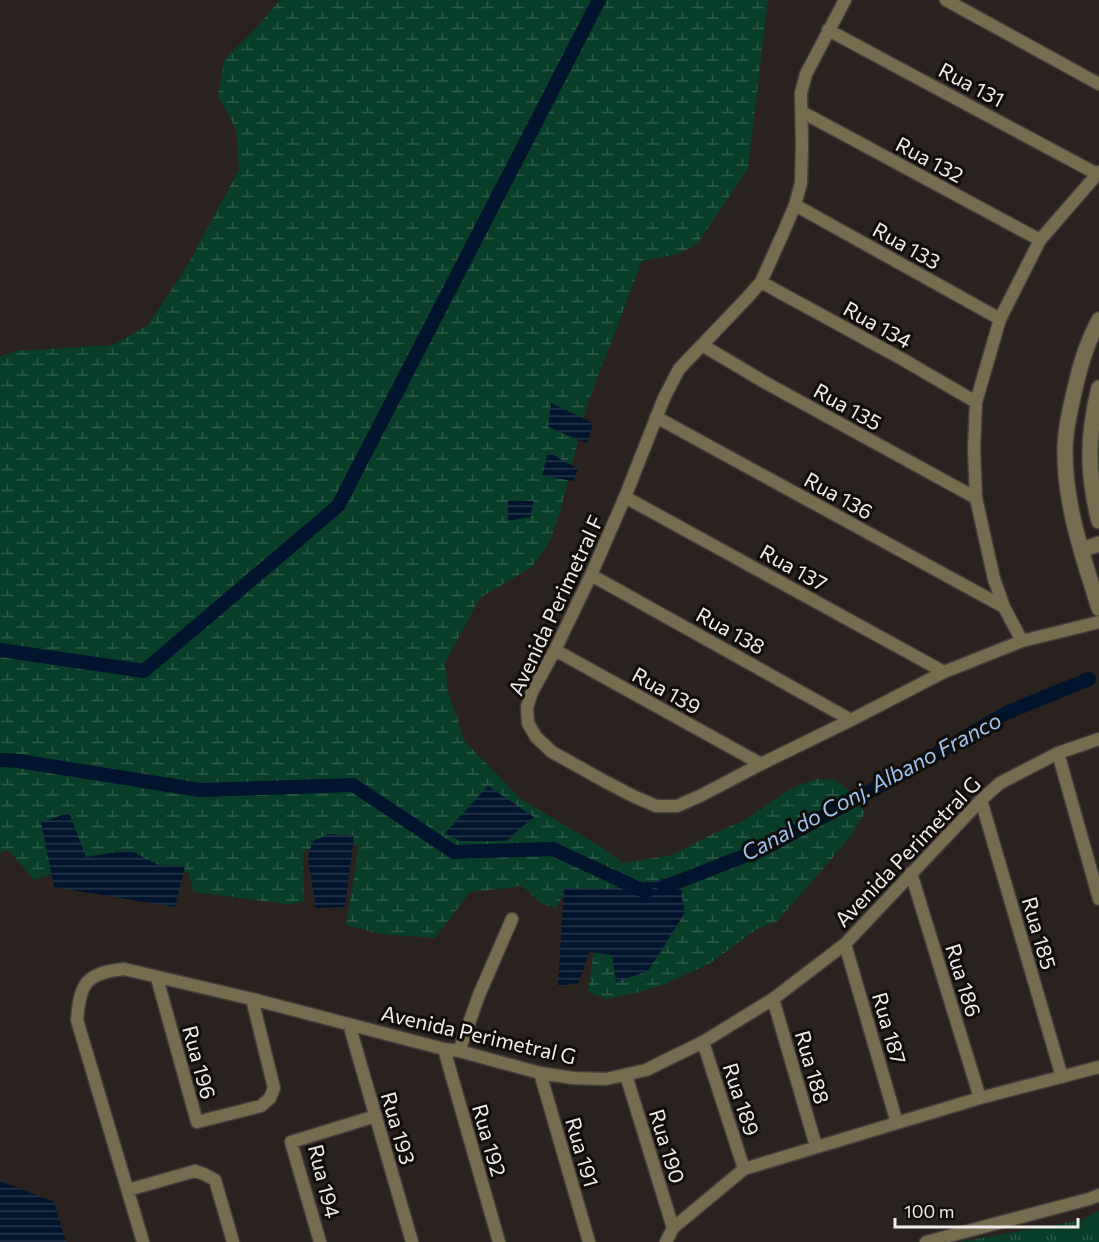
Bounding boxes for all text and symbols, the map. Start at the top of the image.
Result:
street label: Rua 131 [935,56,1009,112]
street label: Rua 132 [892,131,968,187]
street label: Rua 133 [869,216,945,274]
street label: Rua 134 [839,295,917,353]
street label: Rua 135 [810,377,886,435]
street label: Rua 136 [800,466,878,524]
street label: Avenida Perimetral F [502,511,608,699]
street label: Rua 137 [756,538,832,596]
street label: Rua 138 [692,601,770,659]
street label: Rua 139 [628,661,706,719]
water label: Canal do Conj. Albano Franco [736,706,1006,866]
street label: Avenida Perimetral G [829,771,985,931]
street label: Rua 185 [1018,894,1062,972]
street label: Rua 186 [941,940,987,1020]
street label: Rua 187 [868,989,912,1067]
street label: Avenida Perimetral G [379,999,579,1069]
street label: Rua 196 [178,1022,222,1102]
street label: Rua 188 [791,1027,835,1107]
street label: Rua 189 [718,1059,766,1139]
street label: Rua 193 [377,1089,421,1167]
street label: Rua 192 [468,1101,512,1179]
street label: Rua 190 [645,1106,691,1186]
street label: Rua 191 [561,1114,605,1190]
street label: Rua 194 [304,1142,346,1221]
scale bar [895,1191,1078,1229]
text: 100 m [904,1200,954,1222]

